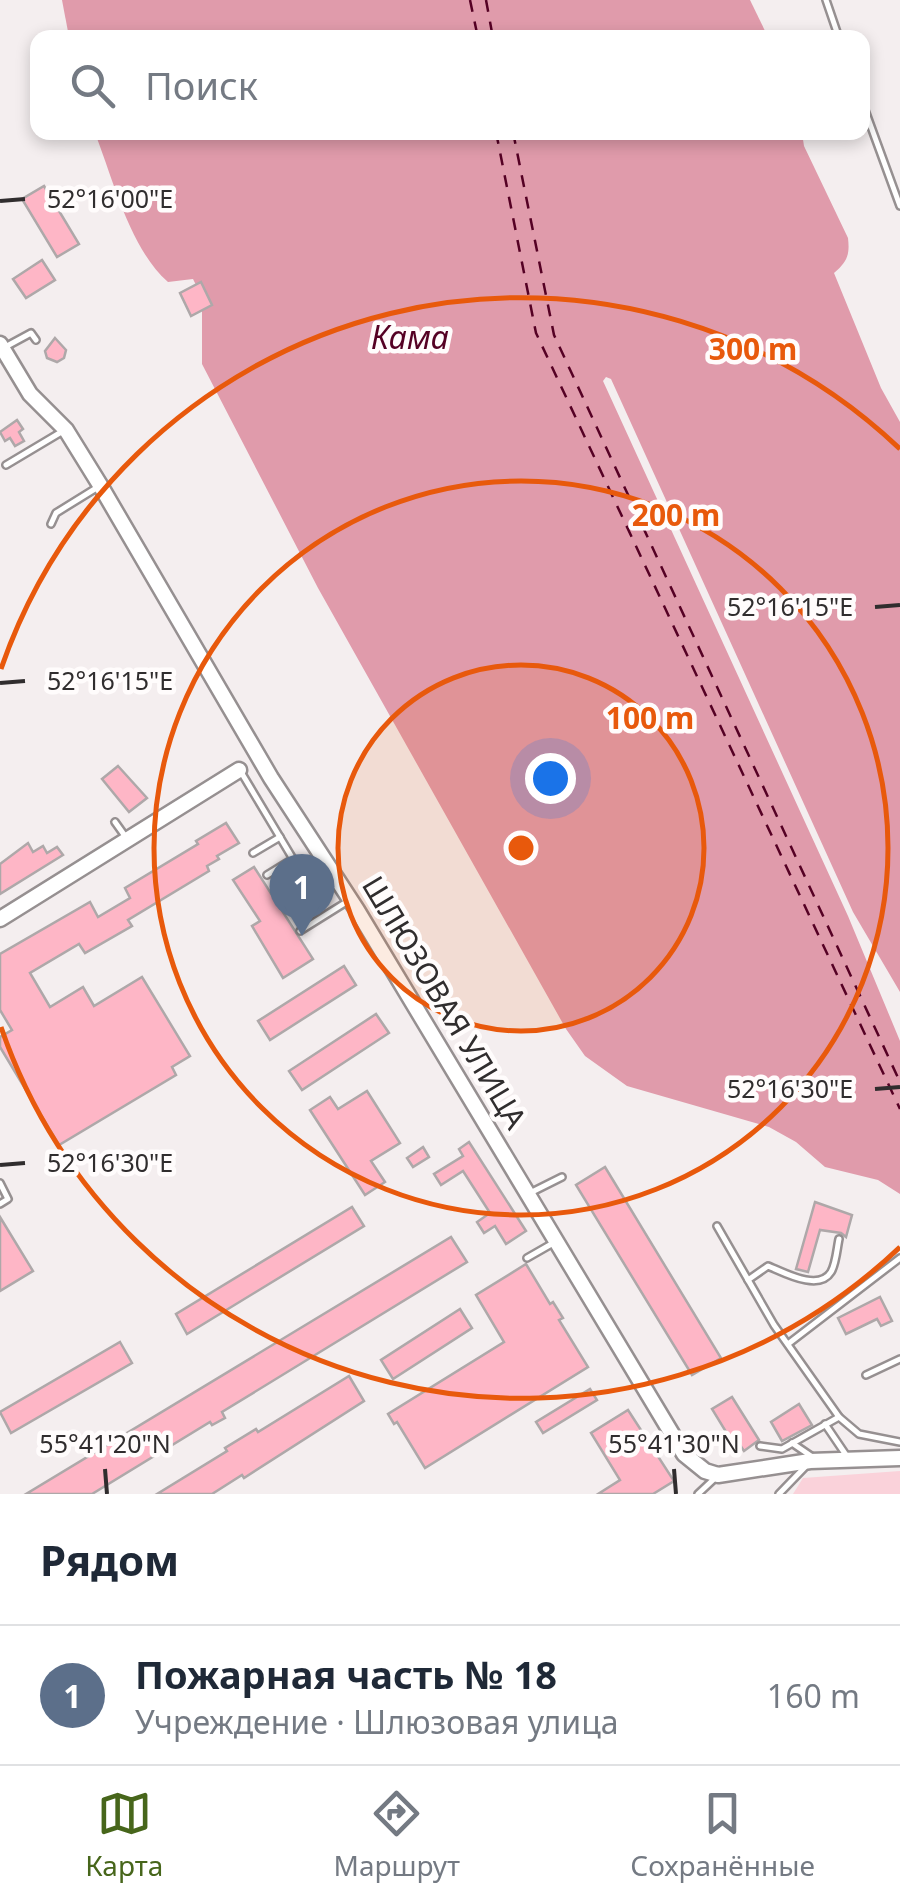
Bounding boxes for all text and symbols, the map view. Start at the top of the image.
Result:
search box [30,30,870,140]
icon: search [65,58,120,113]
text: Поиск [145,59,258,111]
text: 52°16'00"E [47,181,173,215]
water label: Кама [371,315,449,358]
text: 300 m [709,328,797,369]
text: 200 m [632,494,720,535]
text: 52°16'15"E [727,589,853,623]
text: 52°16'15"E [47,663,173,697]
text: 100 m [606,697,694,738]
your location [525,753,576,804]
centre of rings [503,830,539,866]
pin: 1 [270,854,334,936]
street label: ШЛЮЗОВАЯ УЛИЦА [353,868,537,1137]
text: 52°16'30"E [727,1071,853,1105]
text: 52°16'30"E [47,1145,173,1179]
text: 55°41'20"N [39,1426,171,1460]
text: 55°41'30"N [608,1426,740,1460]
text: Рядом [40,1531,179,1588]
text: Пожарная часть № 18 [135,1648,557,1700]
text: 1 [63,1674,82,1717]
text: 160 m [767,1674,860,1717]
text: Учреждение · Шлюзовая улица [135,1700,619,1743]
tab: Карта [85,1786,163,1884]
tab: Маршрут [334,1786,460,1884]
tab: Сохранённые [630,1786,815,1884]

